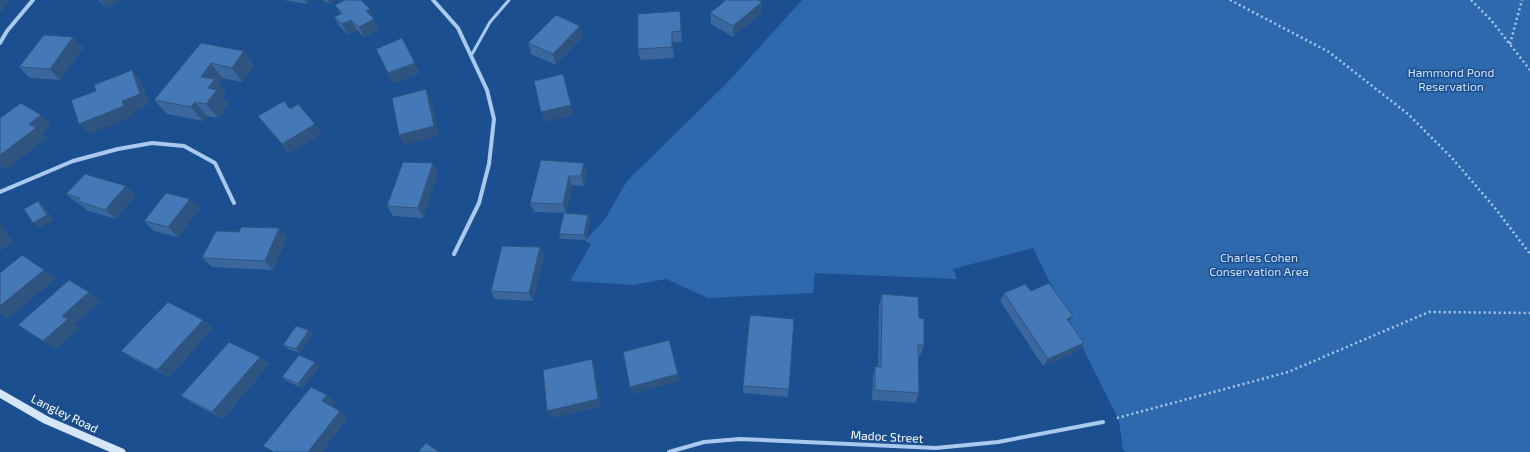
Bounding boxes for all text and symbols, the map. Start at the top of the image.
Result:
park label: Hammond Pond Reservation [1408,65,1494,93]
park label: Charles Cohen Conservation Area [1209,250,1309,278]
street label: Langley Road [29,391,101,435]
street label: Madoc Street [850,427,924,445]

